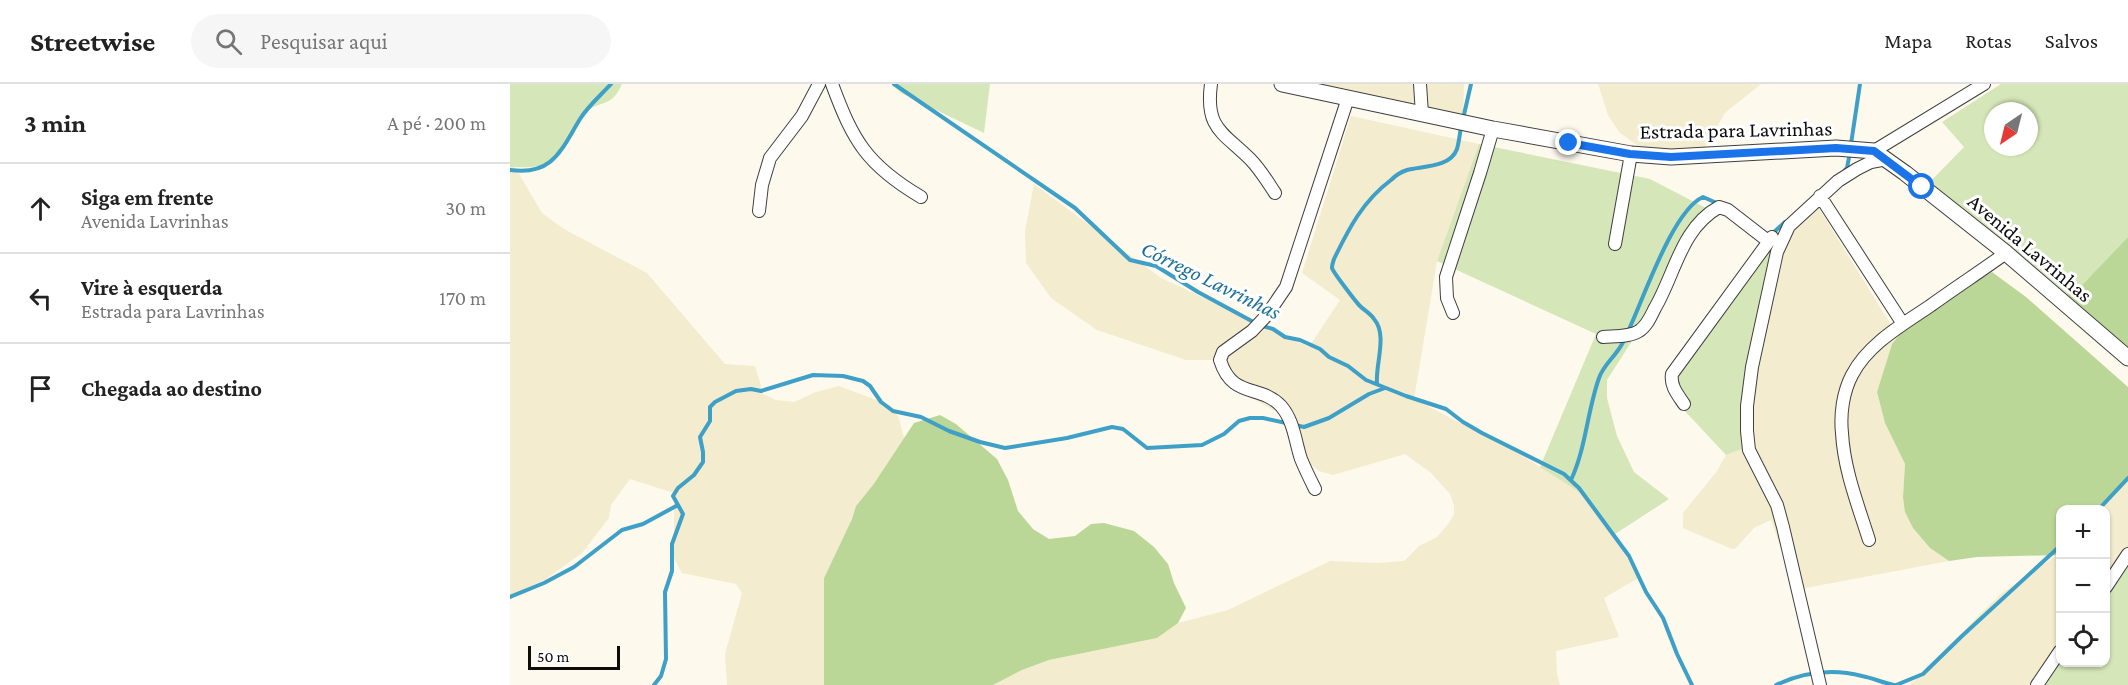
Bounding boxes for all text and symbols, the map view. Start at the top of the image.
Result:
search box [191,14,611,68]
icon: search [212,25,245,58]
text: Streetwise [30,26,155,57]
text: Pesquisar aqui [260,29,388,54]
text: Mapa [1884,29,1932,53]
text: Rotas [1965,29,2012,53]
text: Salvos [2045,29,2098,53]
north arrow [1984,102,2038,156]
text: 3 min [24,109,86,138]
text: A pé · 200 m [387,112,486,134]
street label: Estrada para Lavrinhas [1639,116,1833,144]
route end [1555,129,1581,155]
route start [1908,173,1934,199]
text: Siga em frente [81,185,214,210]
street label: Avenida Lavrinhas [1963,189,2097,307]
icon: ahead [24,192,57,225]
text: 30 m [445,197,486,219]
text: Avenida Lavrinhas [81,210,229,232]
water label: Córrego Lavrinhas [1137,235,1285,325]
text: Vire à esquerda [81,275,222,300]
icon: left [24,282,57,315]
text: 170 m [439,287,486,309]
text: Estrada para Lavrinhas [81,300,265,322]
icon: arrive [24,372,57,405]
text: Chegada ao destino [81,376,262,401]
map controls [2056,505,2110,667]
button: + [2056,505,2110,559]
button: − [2056,559,2110,613]
button: locate [2056,613,2110,667]
scale bar [528,643,620,670]
text: 50 m [537,648,569,665]

